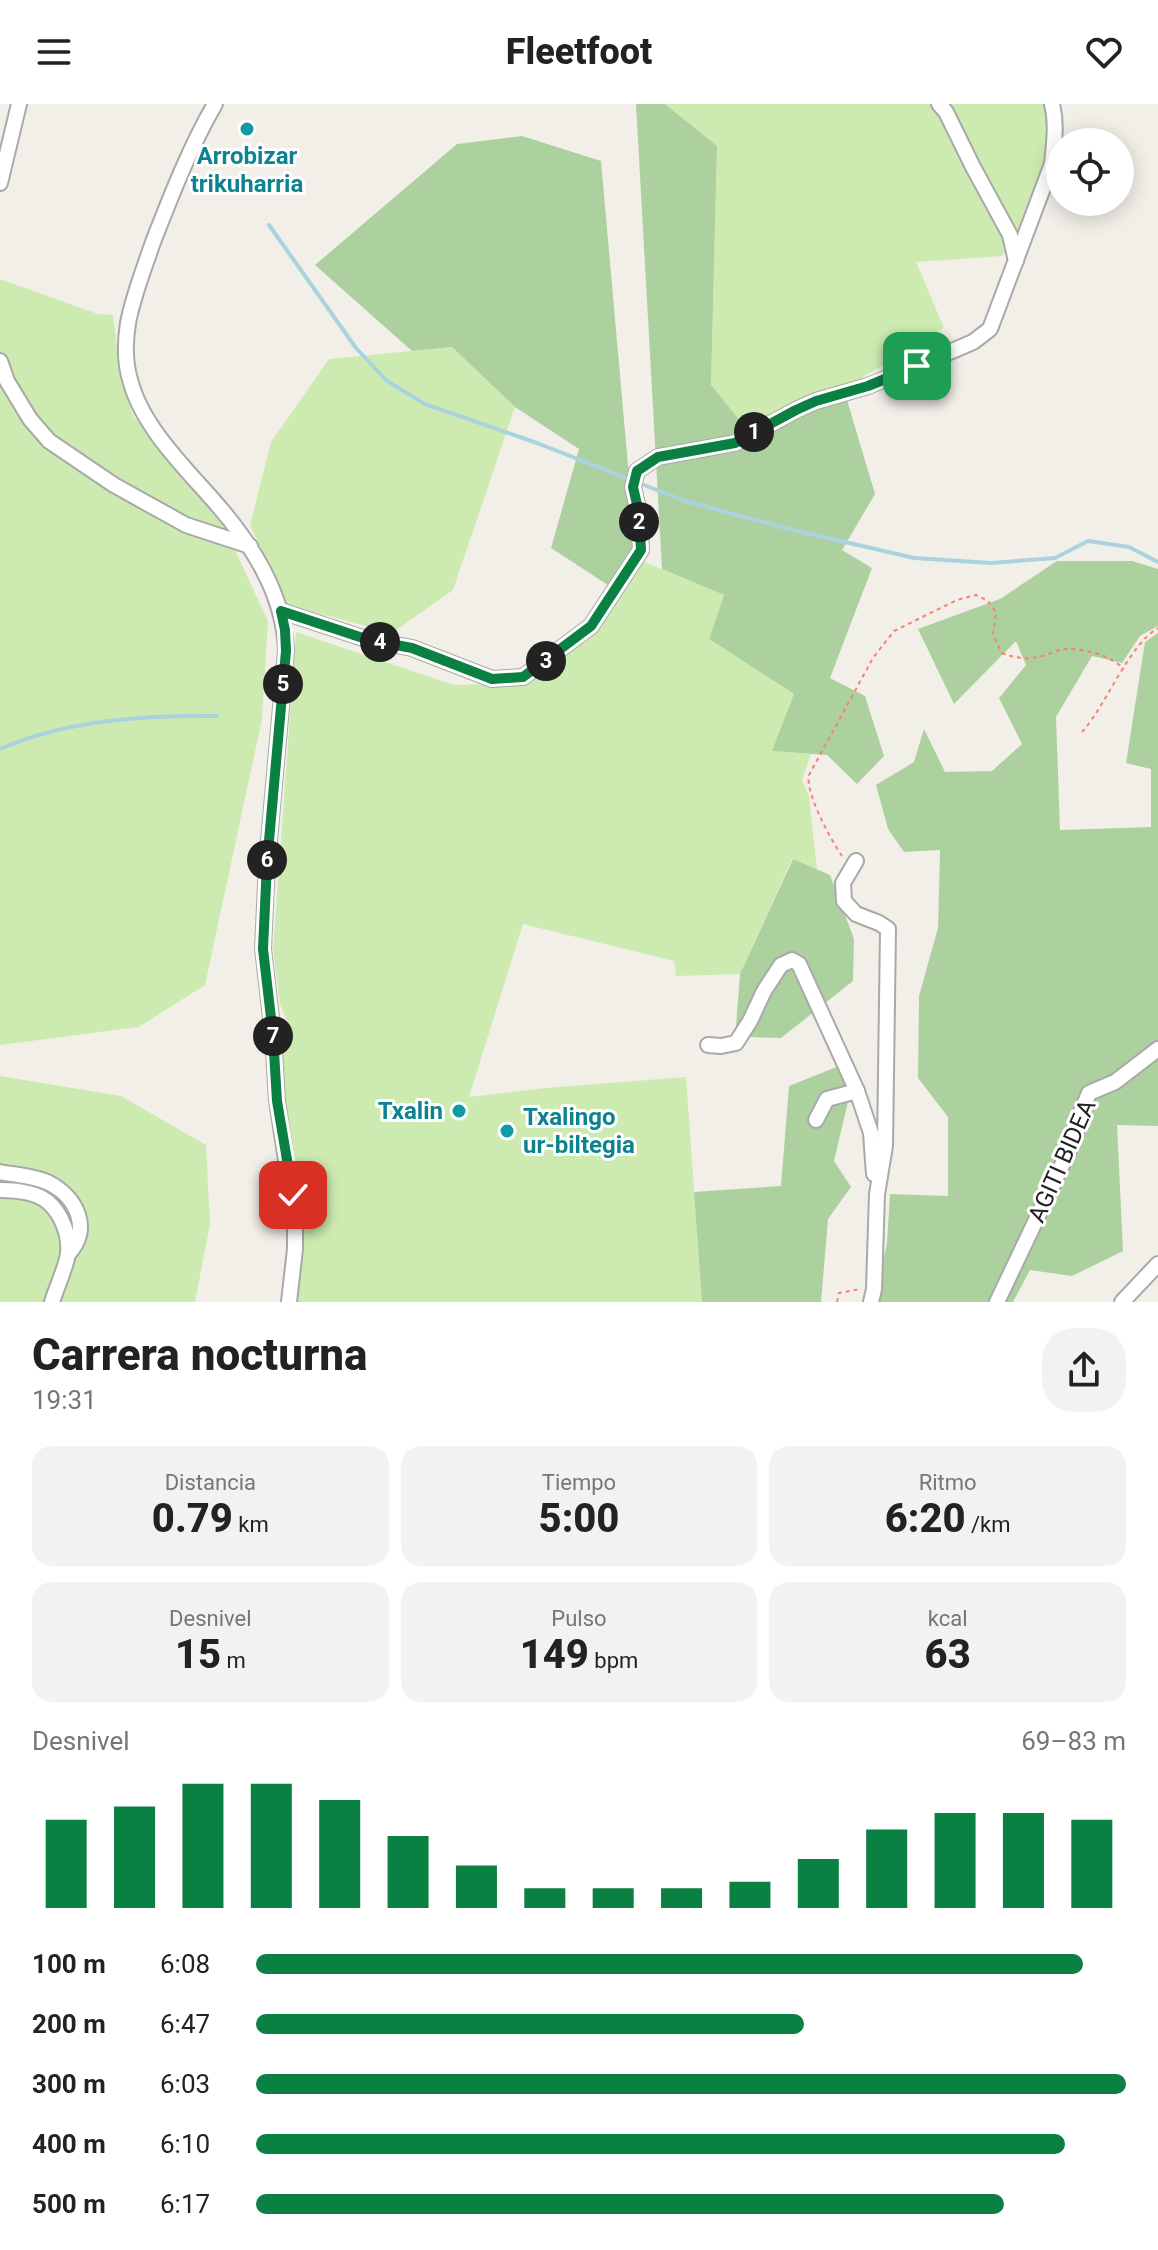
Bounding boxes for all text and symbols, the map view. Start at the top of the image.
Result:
icon: menu [32,30,76,74]
icon: heart [1082,30,1126,74]
text: Fleetfoot [506,31,652,73]
marker: Arrobizar trikuharria [238,120,256,138]
map controls [1046,128,1134,216]
button: locate [1046,128,1134,216]
place label: Arrobizar trikuharria [191,142,303,198]
pin [883,332,951,400]
icon: arrive [895,344,939,388]
pin: 1 [734,412,774,452]
text: 1 [748,419,760,444]
pin: 2 [619,502,659,542]
text: 2 [633,509,645,534]
pin: 4 [360,622,400,662]
text: 4 [374,629,386,654]
pin: 3 [526,641,566,681]
text: 3 [540,648,552,673]
pin: 5 [263,664,303,704]
text: 5 [277,671,289,696]
pin: 6 [247,840,287,880]
text: 6 [261,847,273,872]
pin: 7 [253,1016,293,1056]
text: 7 [267,1023,279,1048]
street label: AGITI BIDEA [1022,1095,1102,1227]
place label: Txalin [378,1097,443,1125]
marker: Txalin [450,1102,468,1120]
place label: Txalingo ur-biltegia [523,1103,635,1159]
marker: Txalingo ur-biltegia [498,1122,516,1140]
pin [259,1161,327,1229]
icon: check [271,1173,315,1217]
button: share [1042,1328,1126,1412]
text: Carrera nocturna [32,1329,368,1381]
text: 19:31 [32,1385,97,1415]
text: Distancia [165,1470,256,1495]
text: Tiempo [542,1470,616,1495]
text: Ritmo [919,1470,977,1495]
text: 0.79 [152,1495,233,1542]
text: 5:00 [539,1495,619,1542]
text: 6:20 [885,1495,966,1542]
text: km [233,1512,269,1537]
text: /km [966,1512,1011,1537]
text: Desnivel [169,1606,252,1631]
text: Pulso [551,1606,607,1631]
text: kcal [928,1606,968,1631]
text: 15 [175,1631,221,1678]
text: 149 [520,1631,589,1678]
text: 63 [925,1631,971,1678]
text: m [221,1648,246,1673]
text: bpm [589,1648,638,1673]
text: Desnivel [32,1726,130,1756]
text: 69–83 m [1021,1726,1126,1756]
text: 100 m [32,1949,106,1979]
text: 6:08 [160,1949,210,1979]
text: 200 m [32,2009,106,2039]
text: 6:47 [160,2009,210,2039]
text: 300 m [32,2069,106,2099]
text: 6:03 [160,2069,210,2099]
text: 400 m [32,2129,106,2159]
text: 6:10 [160,2129,210,2159]
text: 500 m [32,2189,106,2219]
text: 6:17 [160,2189,210,2219]

